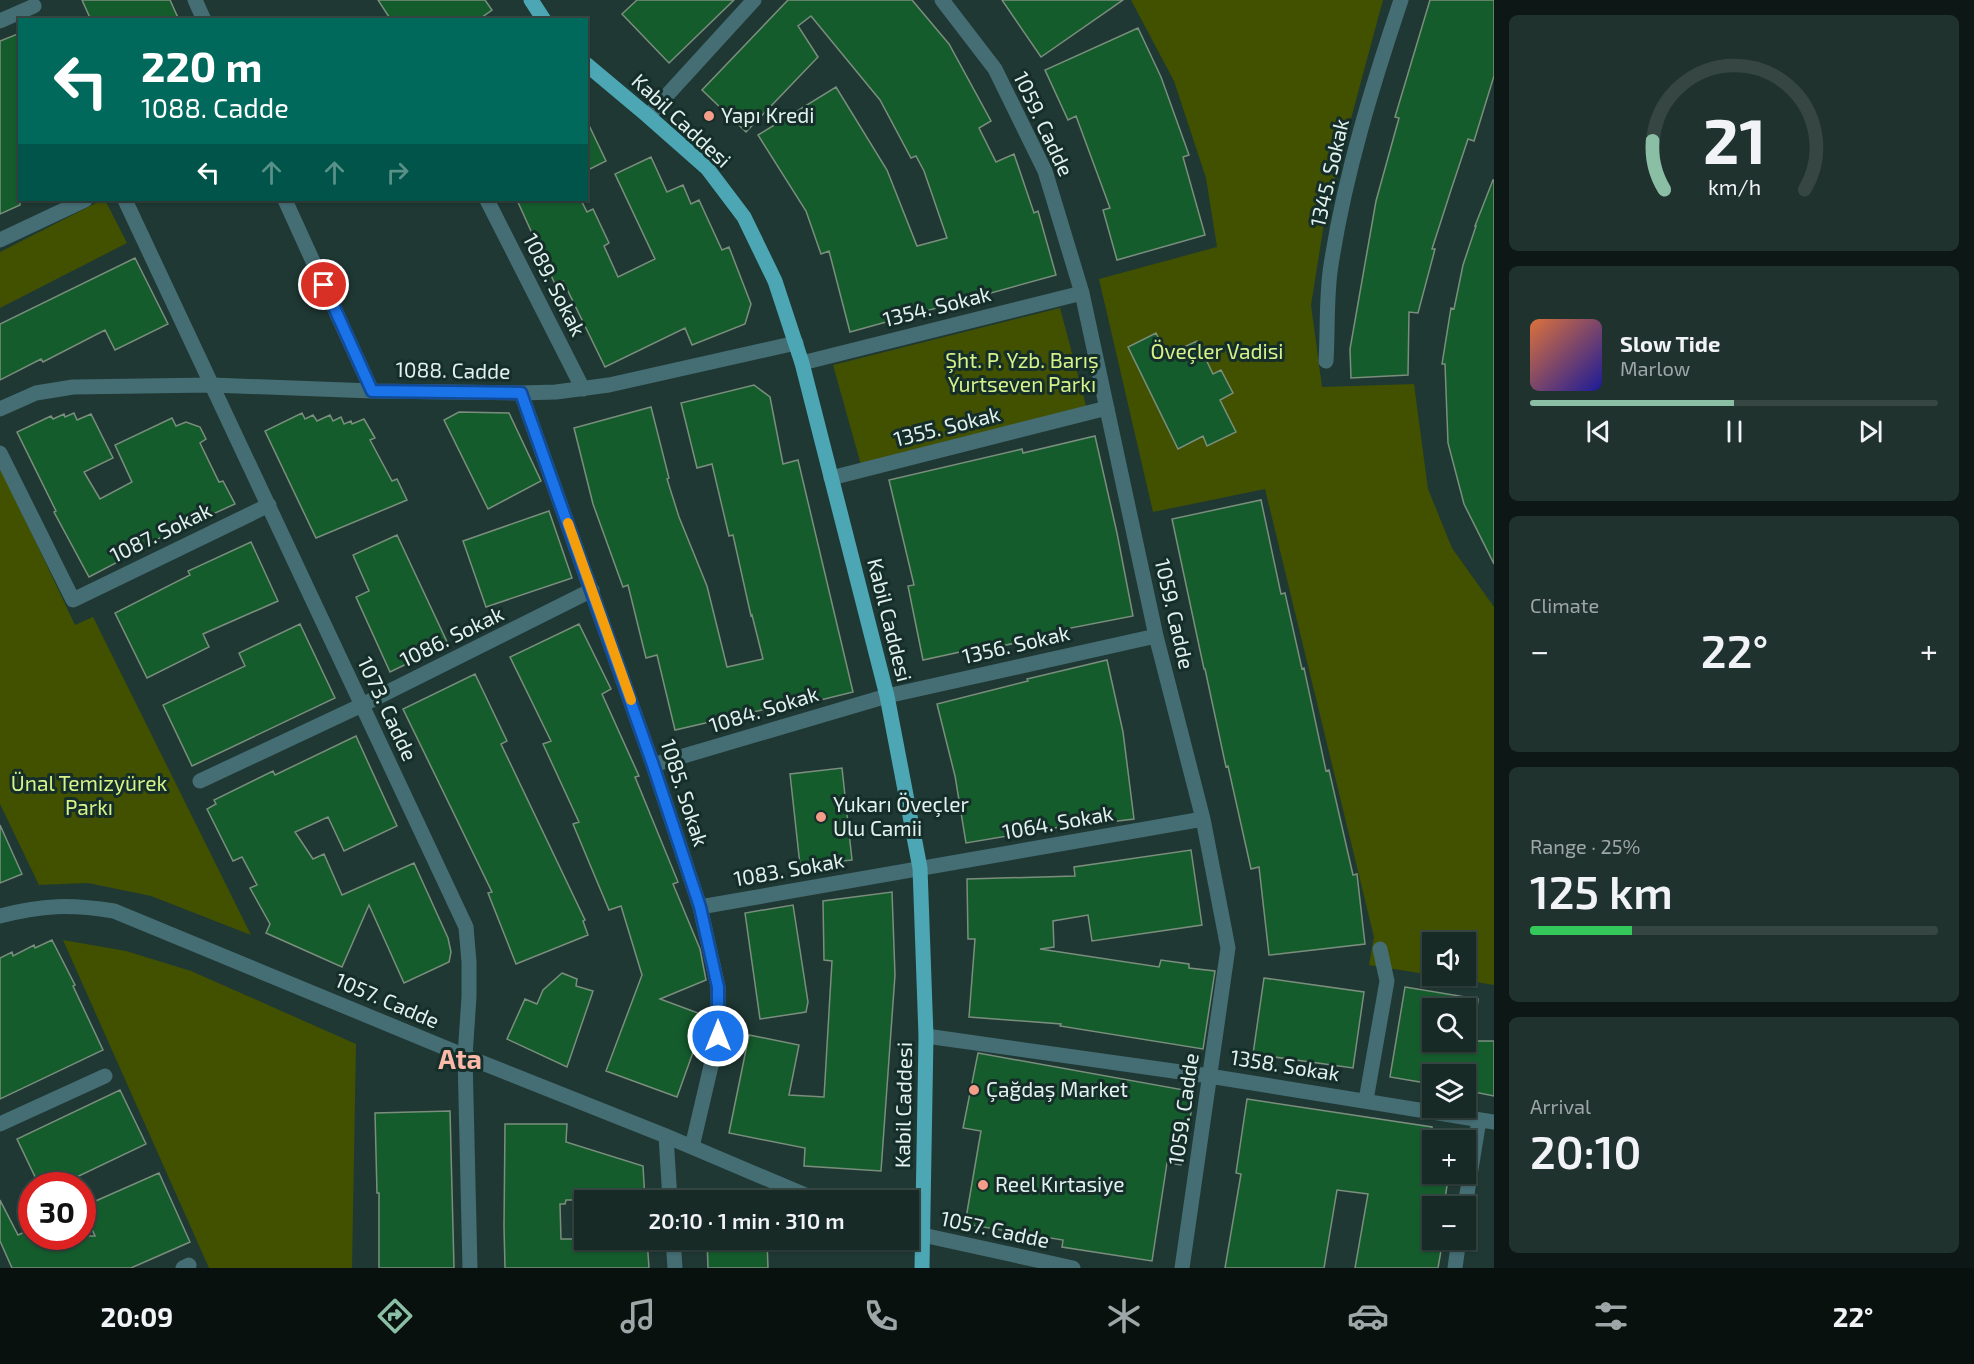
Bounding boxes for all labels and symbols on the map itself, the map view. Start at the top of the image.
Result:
street label: 1059. Cadde [1009,67,1079,180]
street label: Kabil Caddesi [627,68,737,172]
place label: Yapı Kredi [721,102,814,127]
marker: Yapı Kredi [702,109,716,123]
street label: 1345. Sokak [1304,116,1353,229]
street label: 1089. Sokak [519,229,592,340]
pin [298,259,349,310]
street label: 1354. Sokak [880,280,993,331]
park label: Öveçler Vadisi [1150,338,1284,365]
park label: Şht. P. Yzb. Barış Yurtseven Parkı [945,347,1099,396]
street label: 1088. Cadde [395,356,511,383]
street label: 1355. Sokak [891,400,1003,451]
street label: 1087. Sokak [106,496,215,567]
street label: Kabil Caddesi [863,555,918,684]
street label: 1059. Cadde [1151,556,1200,671]
street label: 1086. Sokak [396,600,507,671]
street label: 1356. Sokak [960,619,1072,668]
street label: 1073. Cadde [353,652,423,764]
street label: 1084. Sokak [706,680,821,737]
street label: 1085. Sokak [656,736,715,850]
park label: Ünal Temizyürek Parkı [11,770,167,819]
place label: Yukarı Öveçler Ulu Camii [833,791,969,840]
street label: 1064. Sokak [1000,799,1115,844]
marker: Yukarı Öveçler Ulu Camii [814,810,828,824]
street label: 1083. Sokak [732,846,846,891]
street label: 1057. Cadde [332,967,443,1033]
position arrow [686,1004,750,1068]
district label: Ata [438,1042,482,1074]
street label: Kabil Caddesi [889,1042,916,1168]
street label: 1358. Sokak [1229,1044,1342,1086]
street label: 1059. Cadde [1162,1051,1203,1166]
place label: Çağdaş Market [986,1076,1128,1103]
marker: Çağdaş Market [967,1083,981,1097]
place label: Reel Kırtasiye [995,1171,1125,1196]
speed limit sign: 30 [18,1172,96,1250]
marker: Reel Kırtasiye [976,1178,990,1192]
street label: 1057. Cadde [939,1205,1052,1252]

